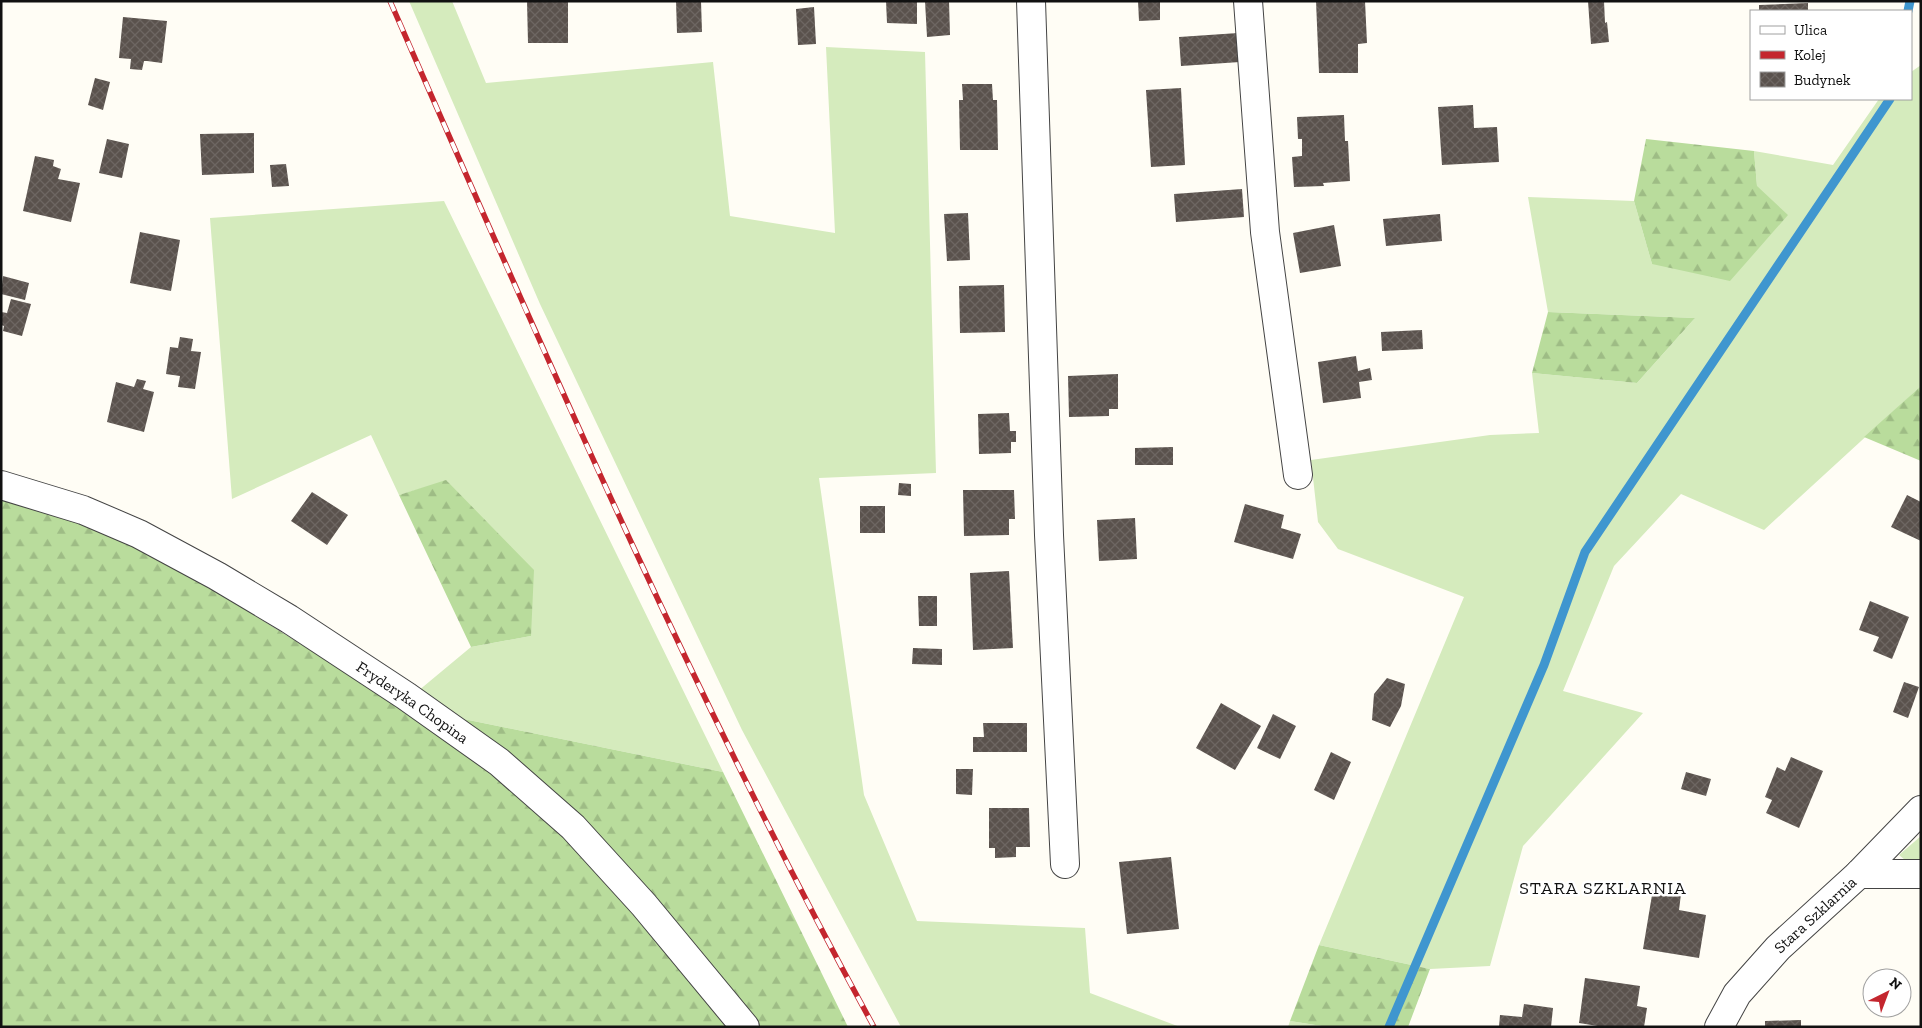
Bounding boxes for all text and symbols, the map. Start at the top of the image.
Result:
legend [1750,10,1912,100]
text: Ulica [1794,21,1827,39]
text: Kolej [1794,46,1826,64]
text: Budynek [1794,71,1851,89]
street label: Fryderyka Chopina [353,657,472,748]
street label: Stara Szklarnia [1770,872,1860,957]
district label: STARA SZKLARNIA [1519,877,1687,899]
north arrow [1862,968,1912,1018]
text: N [1886,974,1905,994]

